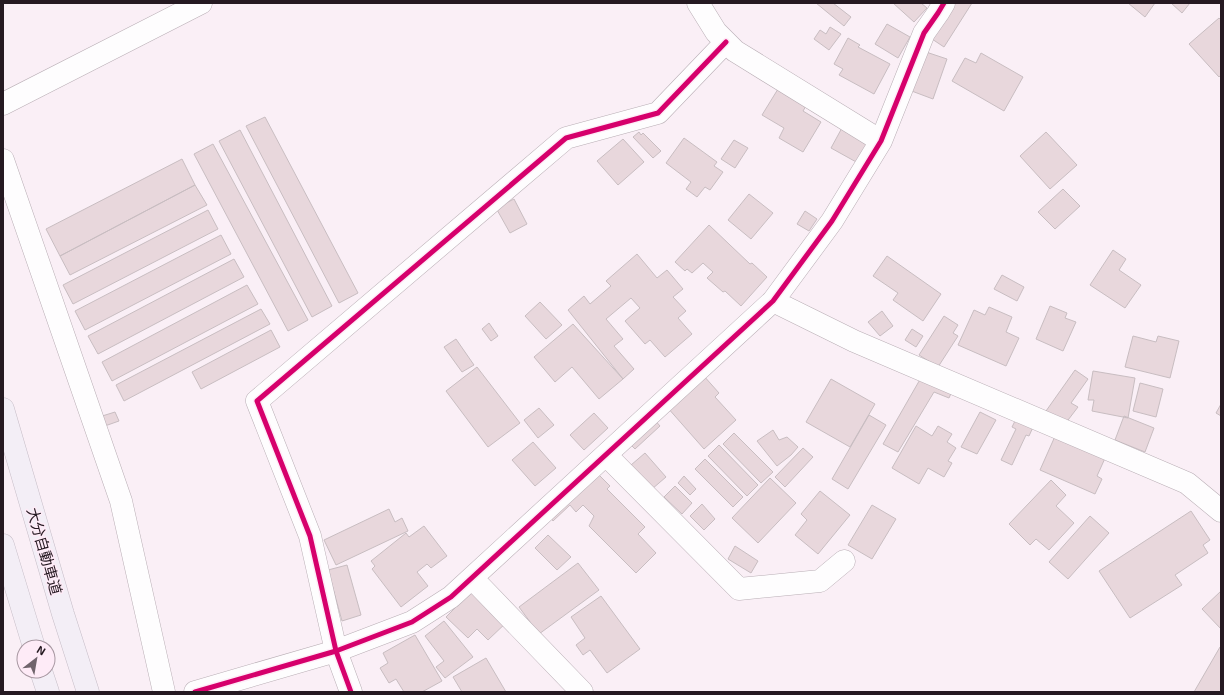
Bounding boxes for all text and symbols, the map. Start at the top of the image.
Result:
street label: 大分自動車道 [24,505,66,597]
north arrow [16,639,56,679]
text: N [35,642,48,658]

